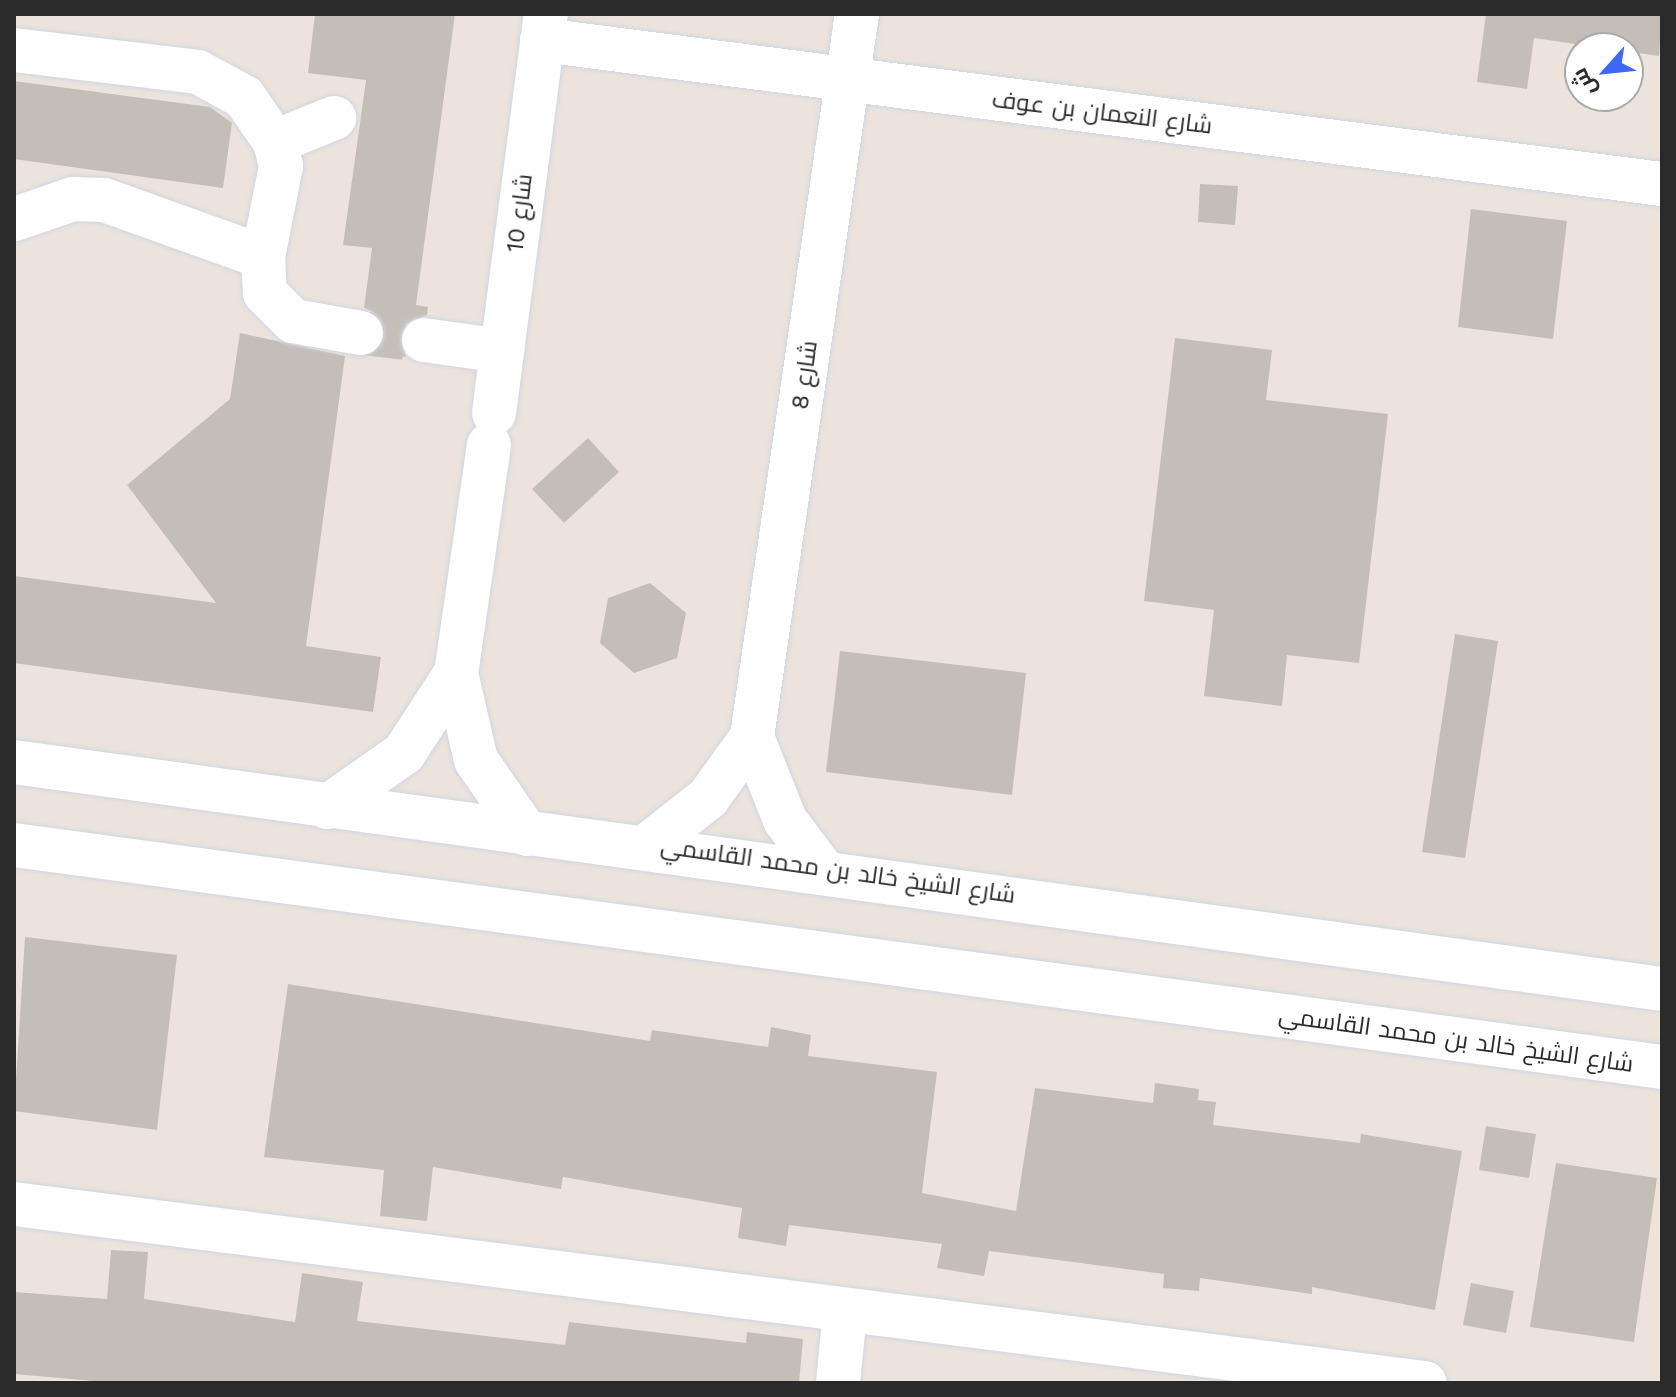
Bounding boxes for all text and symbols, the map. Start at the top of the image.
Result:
north arrow [1564,32,1644,112]
text: ش [1566,64,1602,100]
street label: شارع النعمان بن عوف [990,85,1214,141]
street label: شارع 10 [501,172,539,254]
street label: شارع 8 [786,339,824,411]
street label: شارع الشيخ خالد بن محمد القاسمي [659,832,1017,910]
street label: شارع الشيخ خالد بن محمد القاسمي [1277,1001,1635,1079]

